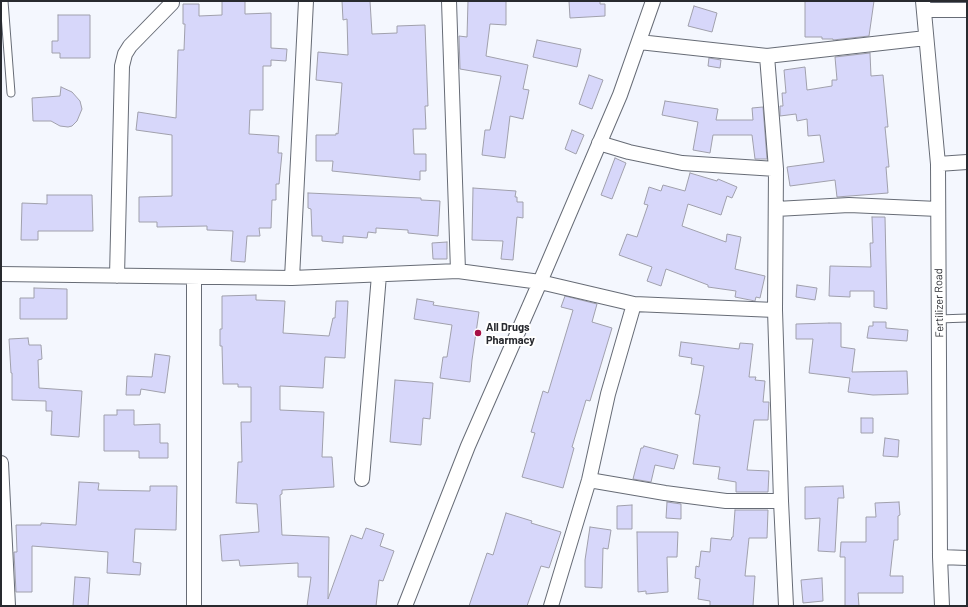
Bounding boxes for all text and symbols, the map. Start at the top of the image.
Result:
street label: Fertilizer Road [932,268,946,338]
place label: All Drugs Pharmacy [486,320,535,346]
marker: All Drugs Pharmacy [473,328,483,338]

